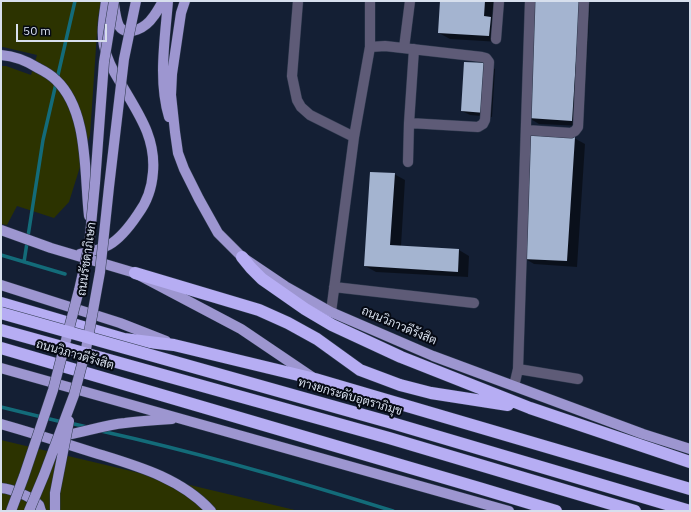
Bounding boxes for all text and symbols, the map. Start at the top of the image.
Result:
scale bar [18,16,109,42]
text: 50 m [23,23,51,38]
street label: ถนนรัชดาภิเษก [75,221,99,297]
street label: ถนนวิภาวดีรังสิต [359,304,439,348]
street label: ถนนวิภาวดีรังสิต [34,337,116,373]
street label: ทางยกระดับอุตราภิมุข [296,375,404,419]

